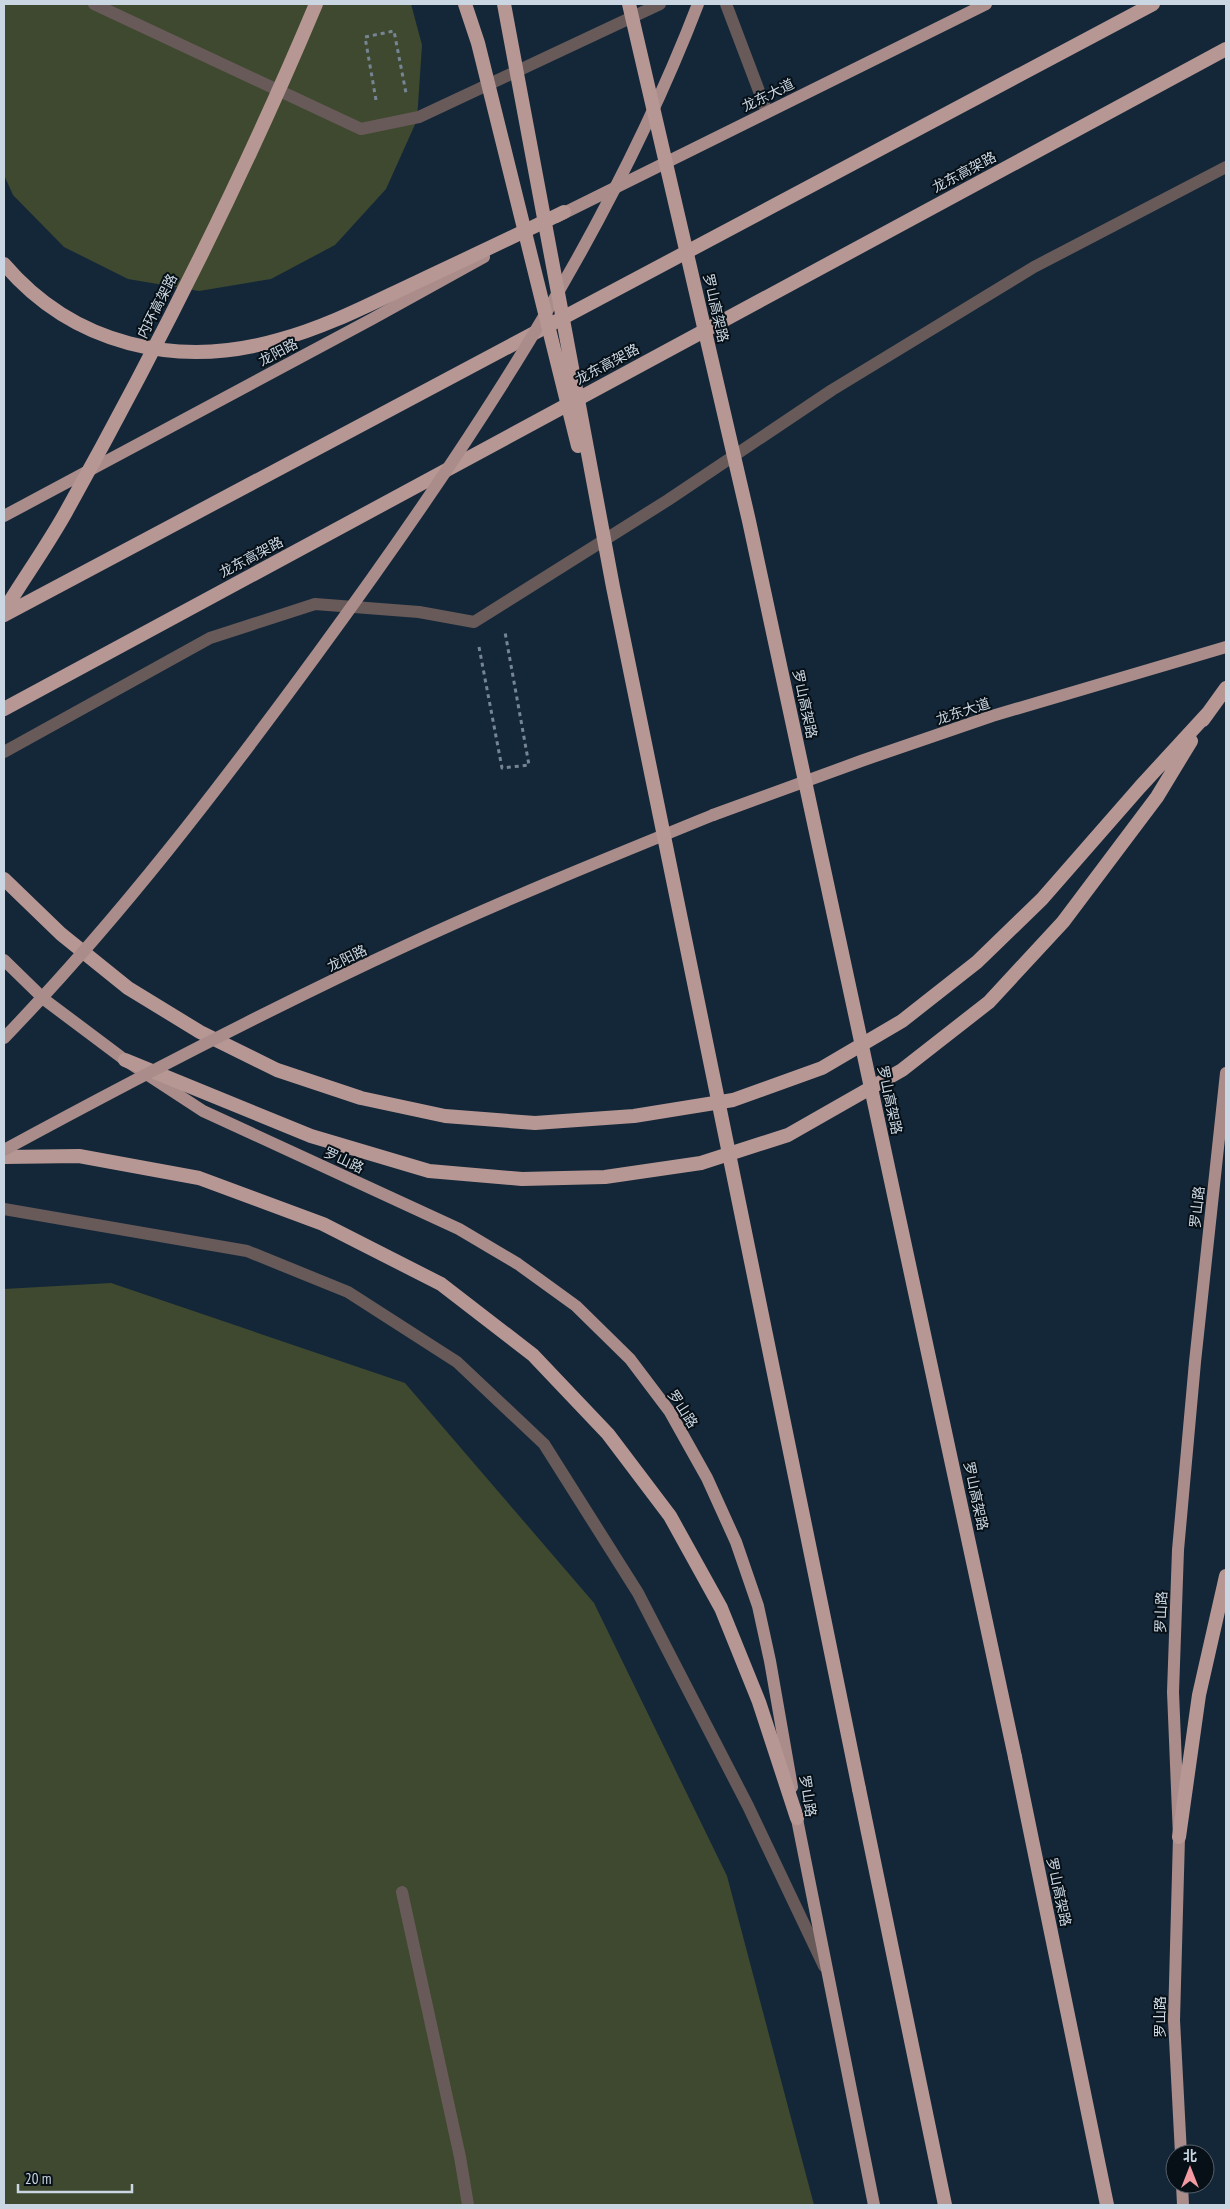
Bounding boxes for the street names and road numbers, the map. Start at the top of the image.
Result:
street label: 龙东大道 [739,75,797,115]
street label: 龙东高架路 [929,148,999,196]
street label: 内环高架路 [133,271,181,341]
street label: 罗山高架路 [699,272,733,344]
street label: 龙阳路 [255,334,301,370]
street label: 龙东高架路 [572,340,642,388]
street label: 龙东高架路 [216,533,286,581]
street label: 罗山高架路 [789,668,821,740]
street label: 龙东大道 [934,694,992,728]
street label: 龙阳路 [324,941,370,975]
street label: 罗山高架路 [874,1064,906,1136]
street label: 罗山路 [321,1143,367,1177]
street label: 罗山路 [1186,1185,1208,1229]
street label: 罗山路 [664,1386,702,1432]
street label: 罗山高架路 [960,1460,992,1532]
street label: 罗山路 [1151,1591,1171,1633]
street label: 罗山路 [796,1774,820,1818]
street label: 罗山高架路 [1043,1856,1075,1928]
street label: 罗山路 [1151,1996,1169,2038]

